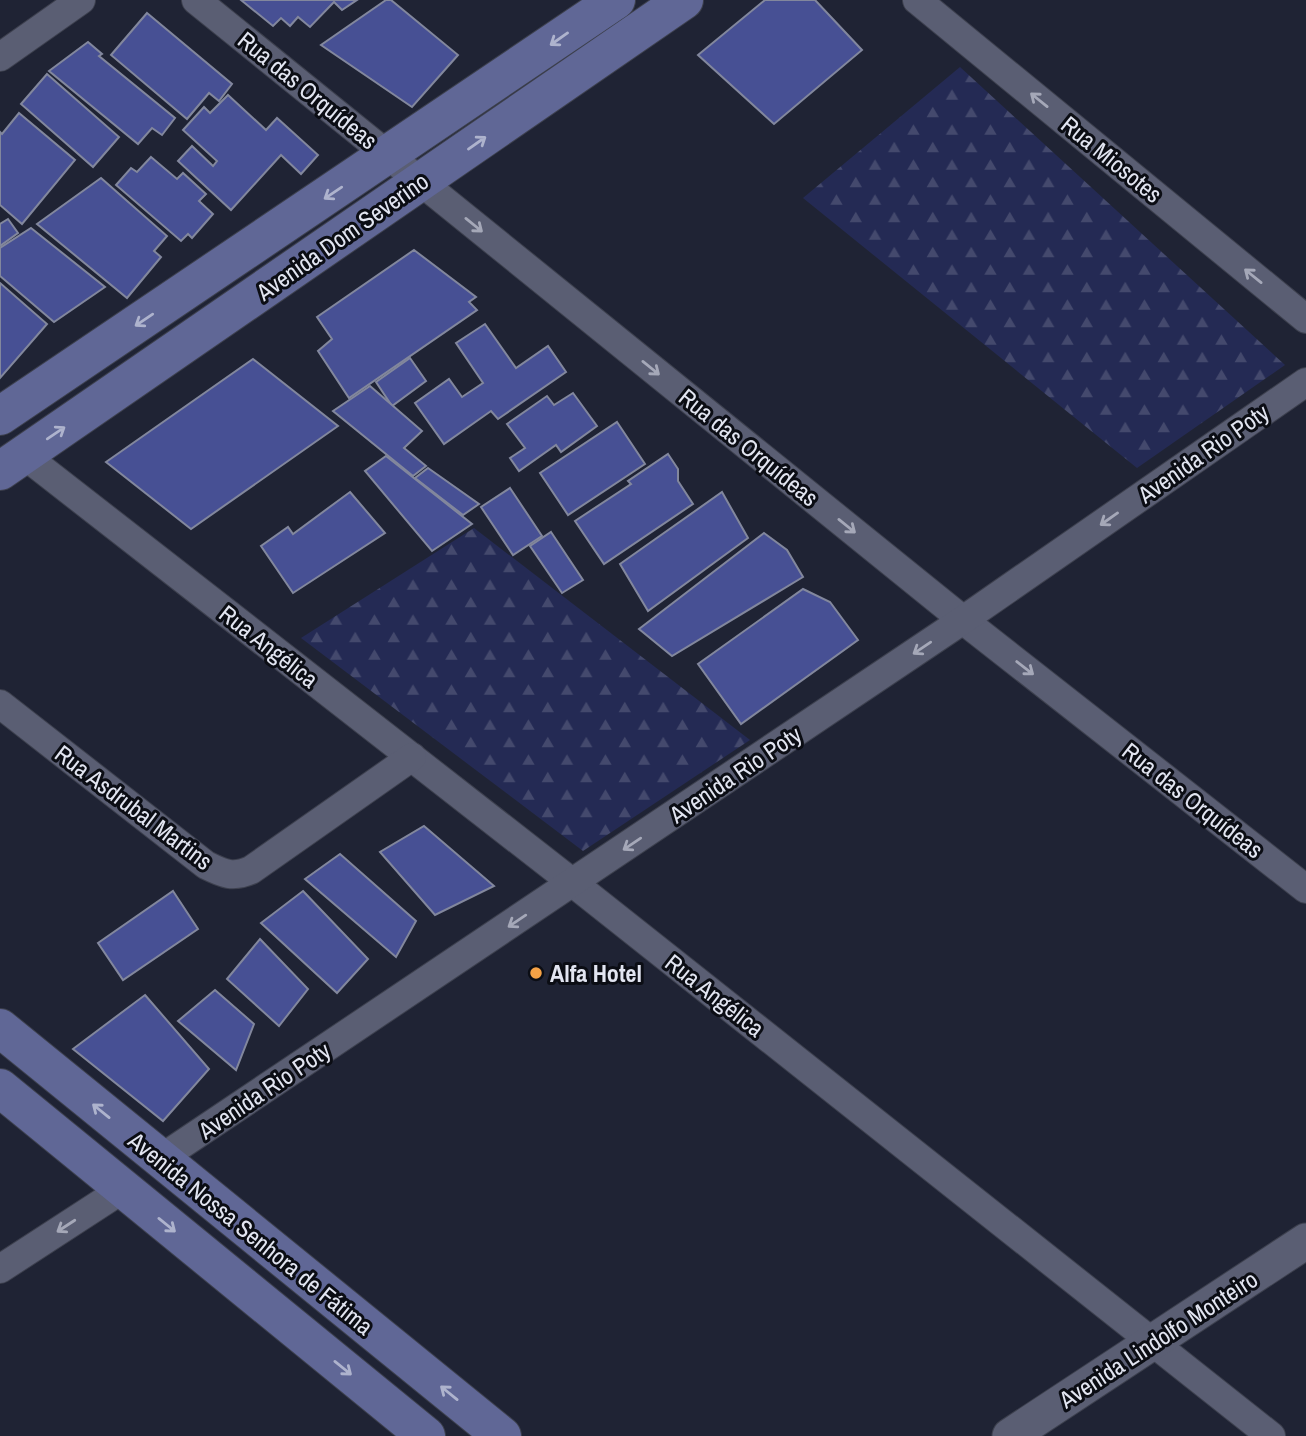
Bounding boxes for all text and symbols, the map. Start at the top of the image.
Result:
street label: Rua das Orquídeas [232,24,384,156]
one-way arrow [550,32,569,46]
one-way arrow [1031,93,1049,108]
street label: Rua Miosotes [1055,108,1169,210]
one-way arrow [467,136,486,150]
street label: Avenida Dom Severino [249,165,434,308]
one-way arrow [324,186,343,201]
one-way arrow [464,217,482,233]
one-way arrow [1245,268,1263,283]
one-way arrow [134,313,154,327]
one-way arrow [641,360,659,376]
street label: Rua das Orquídeas [673,381,825,513]
street label: Avenida Rio Poty [1130,396,1275,511]
one-way arrow [46,426,65,440]
one-way arrow [1100,512,1119,526]
one-way arrow [837,518,856,533]
street label: Rua Angélica [213,597,325,695]
one-way arrow [913,641,932,655]
one-way arrow [1015,661,1033,676]
street label: Avenida Rio Poty [662,718,807,831]
street label: Rua das Orquídeas [1116,735,1270,865]
street label: Rua Asdrubal Martins [49,737,219,877]
one-way arrow [622,837,642,851]
one-way arrow [507,914,527,928]
street label: Rua Angélica [659,946,771,1044]
place label: Alfa Hotel [550,957,642,989]
marker: Alfa Hotel [528,965,544,981]
street label: Avenida Rio Poty [191,1034,336,1147]
one-way arrow [92,1103,110,1119]
street label: Avenida Nossa Senhora de Fátima [121,1124,380,1342]
one-way arrow [157,1217,175,1232]
one-way arrow [56,1219,76,1233]
street label: Avenida Lindolfo Monteiro [1052,1263,1263,1416]
one-way arrow [334,1360,352,1376]
one-way arrow [441,1385,459,1401]

